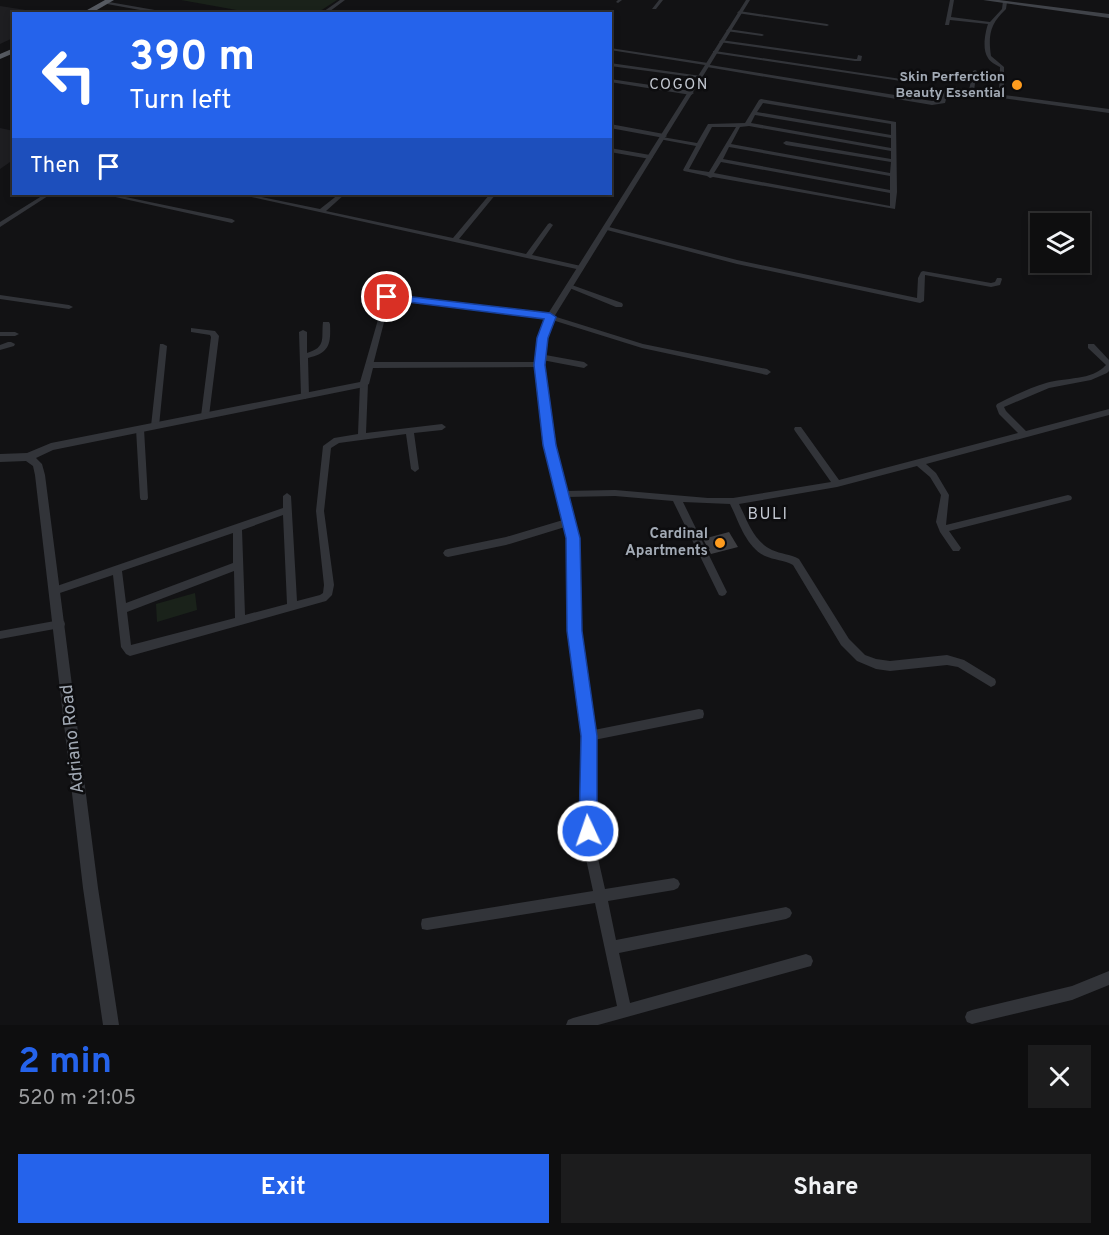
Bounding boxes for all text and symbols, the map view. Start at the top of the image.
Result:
text: 390 m [129,32,255,85]
icon: left [30,36,108,114]
place label: Skin Perferction Beauty Essential [896,69,1005,102]
district label: COGON [649,76,709,95]
marker: Skin Perferction Beauty Essential [1010,78,1024,92]
text: Turn left [129,84,231,118]
icon: arrive [92,150,125,183]
text: Then [30,153,80,180]
map controls [1030,213,1090,273]
button: layers [1030,213,1090,273]
pin [361,271,412,322]
icon: arrive [370,280,403,313]
district label: BULI [748,505,788,525]
place label: Cardinal Apartments [625,525,708,561]
marker: Cardinal Apartments [713,536,727,550]
street label: Adriano Road [56,683,90,795]
position arrow [556,799,620,863]
text: 2 min [18,1040,112,1086]
button: close [1028,1045,1091,1108]
text: 520 m · 21:05 [18,1086,136,1112]
button: Exit [18,1154,549,1223]
button: Share [561,1154,1091,1223]

